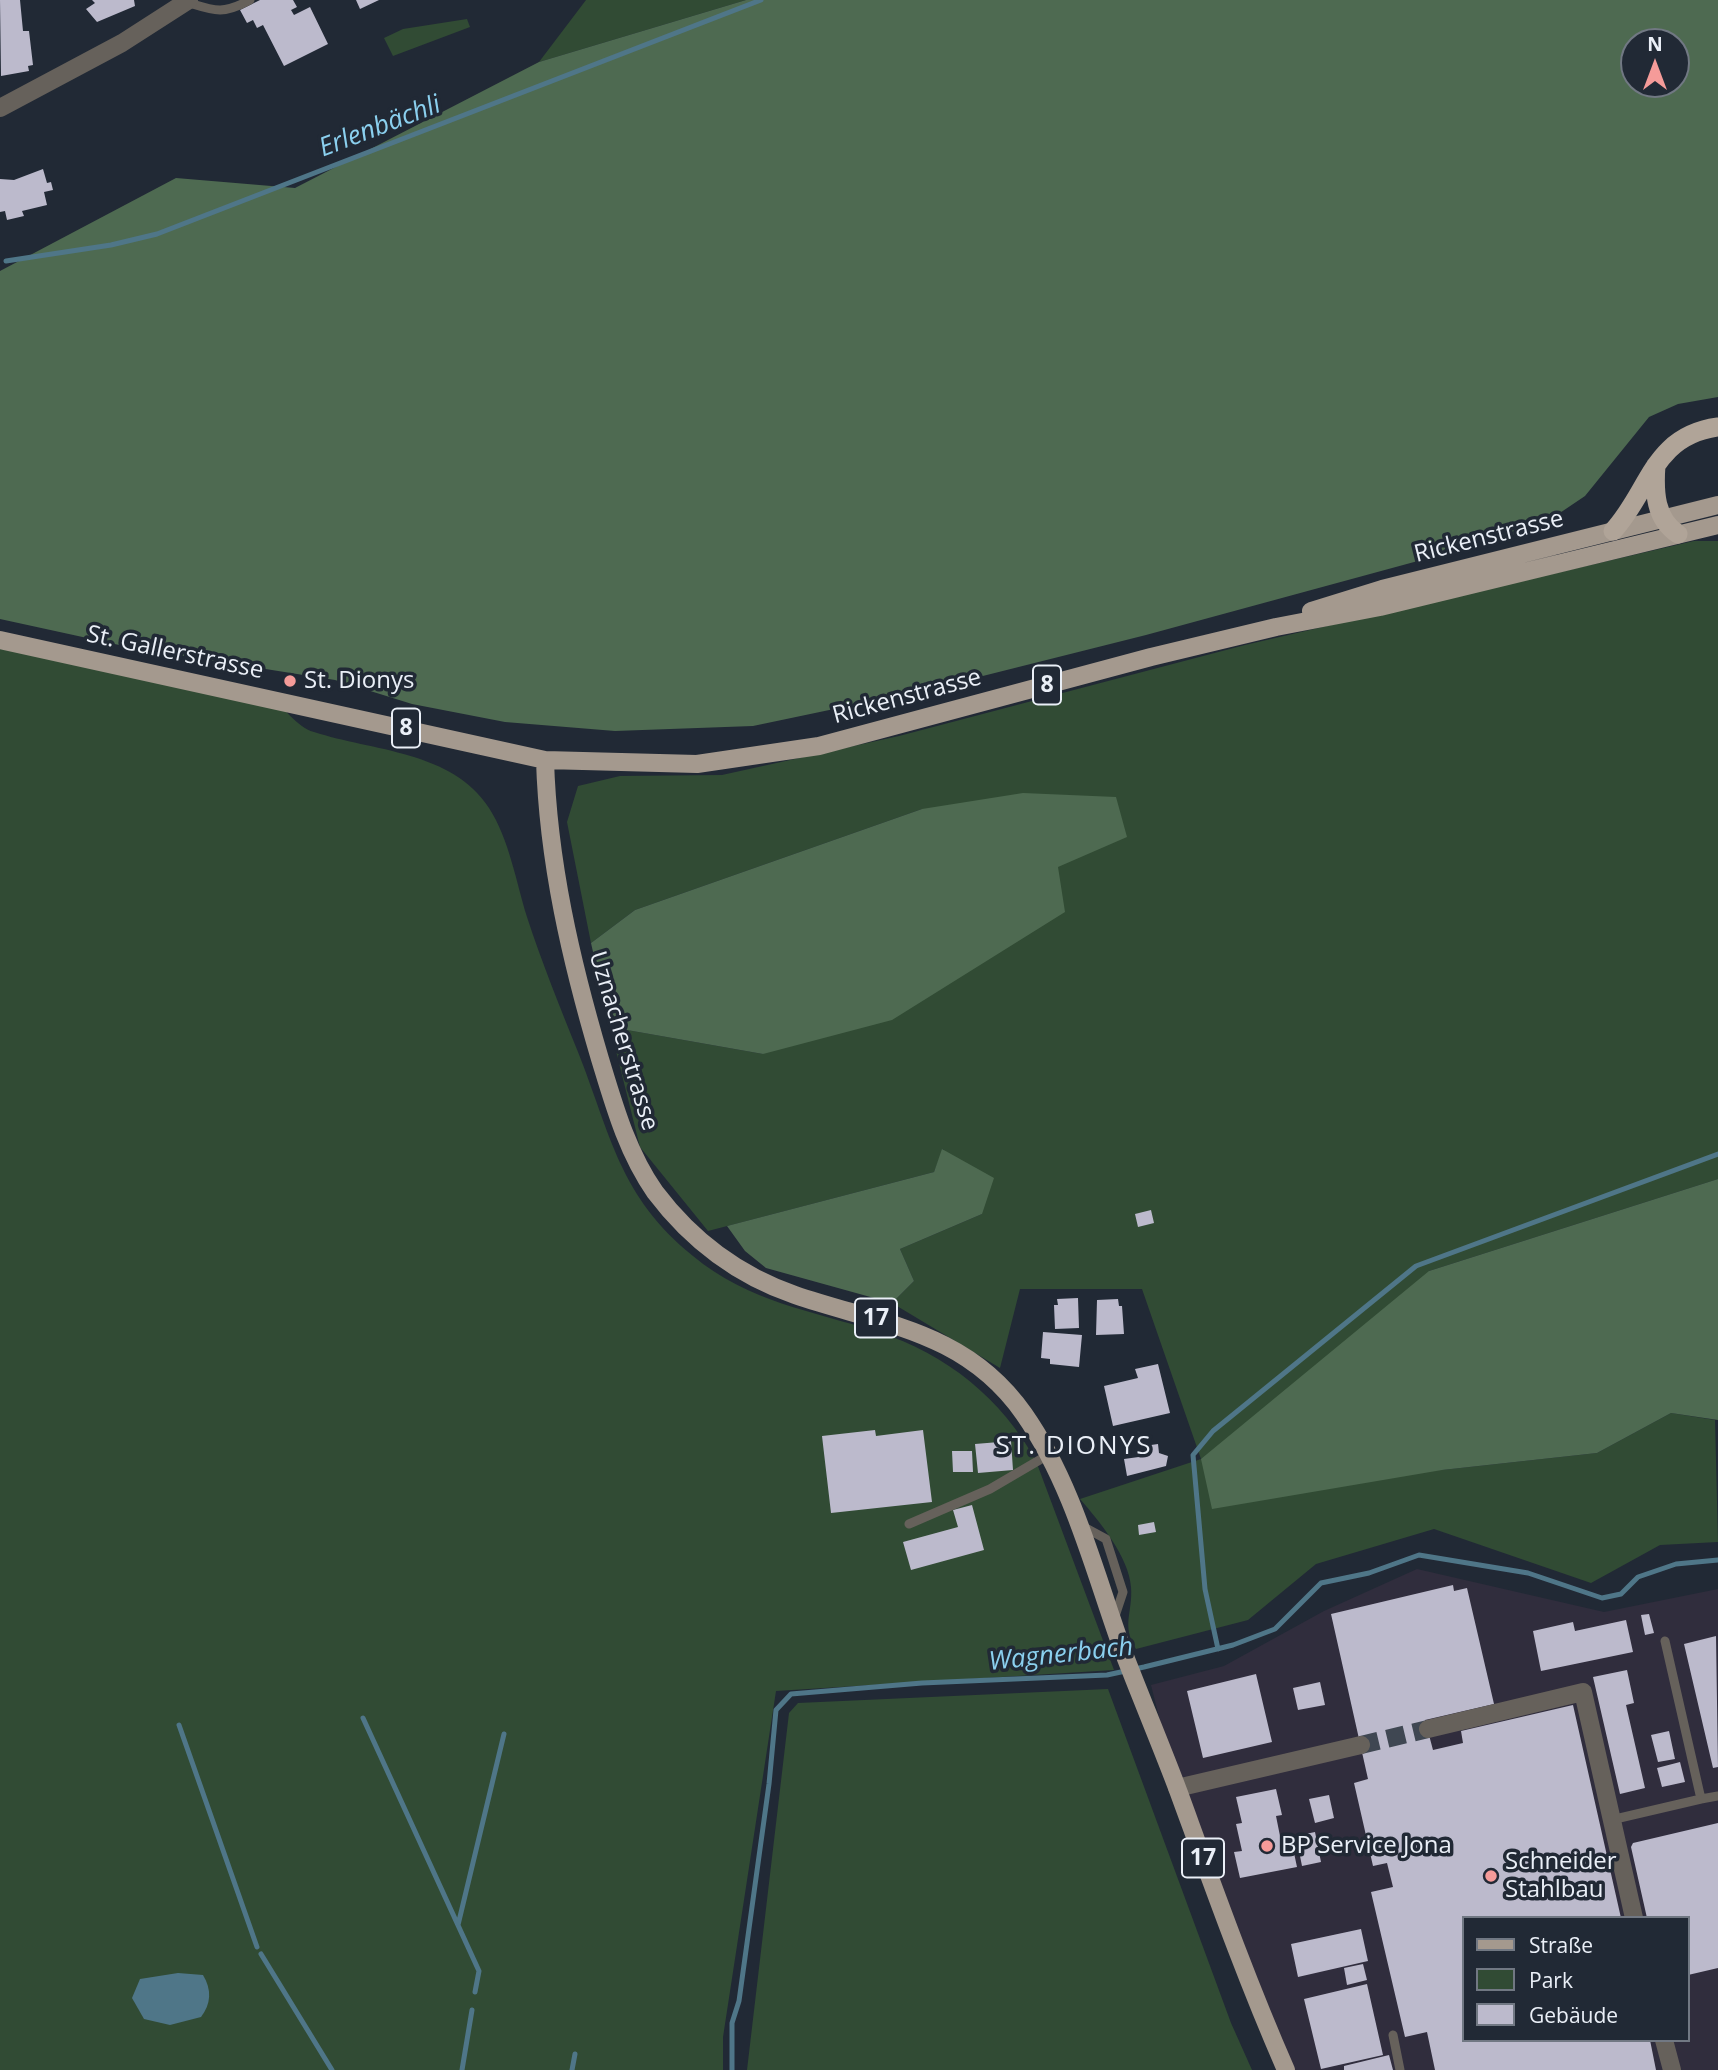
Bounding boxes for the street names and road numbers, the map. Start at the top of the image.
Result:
street label: Rickenstrasse [1411,505,1567,569]
street label: St. Gallerstrasse [84,620,266,686]
street label: Rickenstrasse [830,663,984,731]
road number: 8 [1033,666,1061,705]
road number: 8 [392,708,420,748]
street label: Uznacherstrasse [582,948,664,1134]
road number: 17 [855,1298,897,1338]
road number: 17 [1182,1839,1224,1878]

